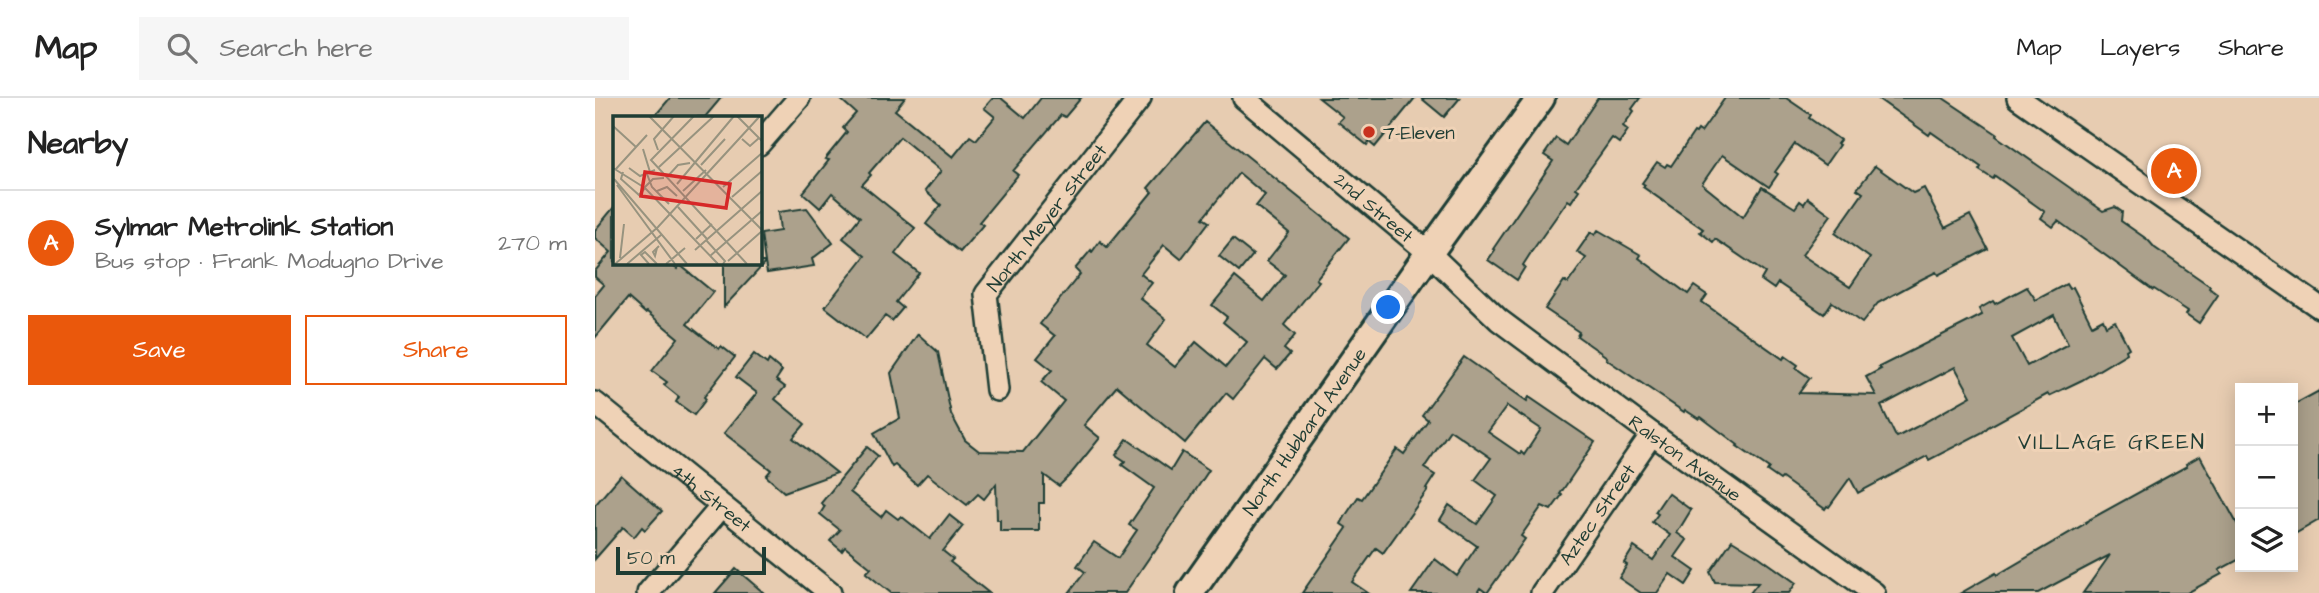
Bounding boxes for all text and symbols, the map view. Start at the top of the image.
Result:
search box [139,17,629,80]
text: Map [35,25,97,71]
icon: search [163,29,201,67]
text: Search here [219,30,373,66]
text: Map [2017,31,2062,65]
text: Layers [2100,31,2180,65]
text: Share [2218,31,2284,65]
inset map [613,116,761,264]
place label: 7-Eleven [1383,120,1455,147]
text: Nearby [28,123,128,165]
marker: 7-Eleven [1361,124,1377,140]
street label: North Meyer Street [981,139,1114,298]
pin: A [2151,145,2197,197]
street label: 2nd Street [1328,167,1419,250]
text: Sylmar Metrolink Station [95,209,393,245]
text: A [44,227,58,259]
text: 270 m [498,227,567,259]
text: Bus stop · Frank Modugno Drive [95,245,444,277]
your location [1371,290,1405,324]
button: Save [28,315,291,385]
button: Share [305,315,567,385]
street label: North Hubbard Avenue [1237,342,1374,521]
map controls [2235,383,2298,572]
button: + [2235,383,2298,446]
street label: Ralston Avenue [1623,409,1746,509]
district label: VILLAGE GREEN [2018,428,2206,457]
button: − [2235,446,2298,509]
street label: 4th Street [665,458,757,539]
street label: Aztec Street [1553,459,1643,571]
button: layers [2235,509,2298,572]
scale bar [616,544,767,576]
text: 50 m [627,545,675,572]

